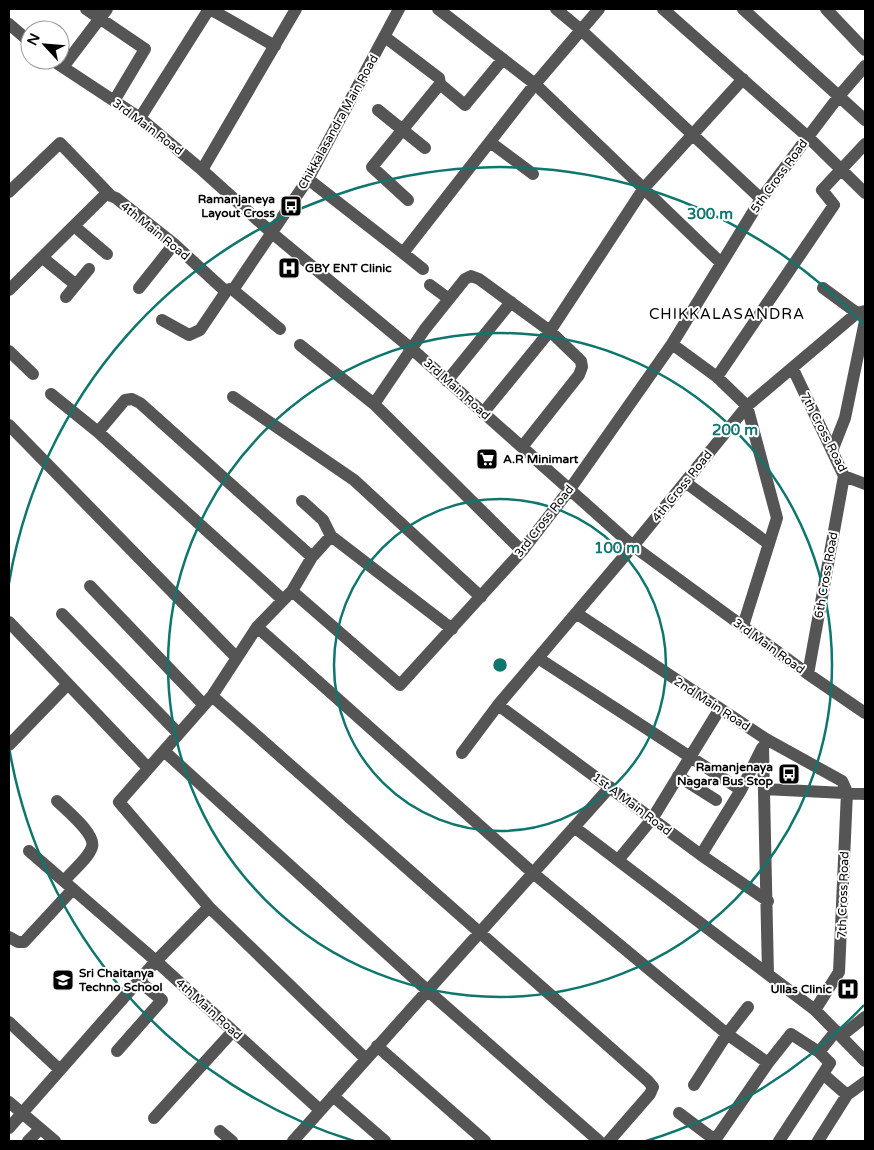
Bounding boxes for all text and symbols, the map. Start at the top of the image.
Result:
north arrow [20,20,70,70]
text: N [24,31,44,48]
street label: Chikkalasandra Main Road [295,52,381,192]
street label: 3rd Main Road [110,96,186,158]
street label: 5th Cross Road [748,137,810,215]
place label: Ramanjaneya Layout Cross [198,192,275,221]
bus stop icon: Ramanjaneya Layout Cross [279,194,303,218]
street label: 4th Main Road [118,199,192,263]
text: 300 m [687,205,733,223]
hospital icon: GBY ENT Clinic [277,256,301,280]
place label: GBY ENT Clinic [305,261,392,275]
district label: CHIKKALASANDRA [649,305,805,323]
street label: 3rd Main Road [421,356,493,422]
street label: 7th Cross Road [798,390,850,474]
text: 200 m [712,421,758,439]
supermarket icon: A.R Minimart [475,447,499,471]
street label: 4th Cross Road [649,448,715,524]
place label: A.R Minimart [503,452,579,466]
street label: 3rd Cross Road [512,482,576,560]
street label: 6th Cross Road [812,531,840,619]
text: 100 m [594,539,640,557]
street label: 3rd Main Road [731,615,807,677]
centre of rings [491,656,509,674]
street label: 2nd Main Road [672,674,752,734]
place label: Ramanjenaya Nagara Bus Stop [677,760,773,789]
bus stop icon: Ramanjenaya Nagara Bus Stop [777,762,801,786]
street label: 1st A Main Road [590,770,674,838]
street label: 7th Cross Road [834,851,852,939]
place label: Sri Chaitanya Techno School [78,966,162,994]
school or university icon: Sri Chaitanya Techno School [51,968,75,992]
street label: 4th Main Road [173,976,245,1042]
hospital icon: Ullas Clinic [836,977,860,1001]
place label: Ullas Clinic [770,982,833,996]

